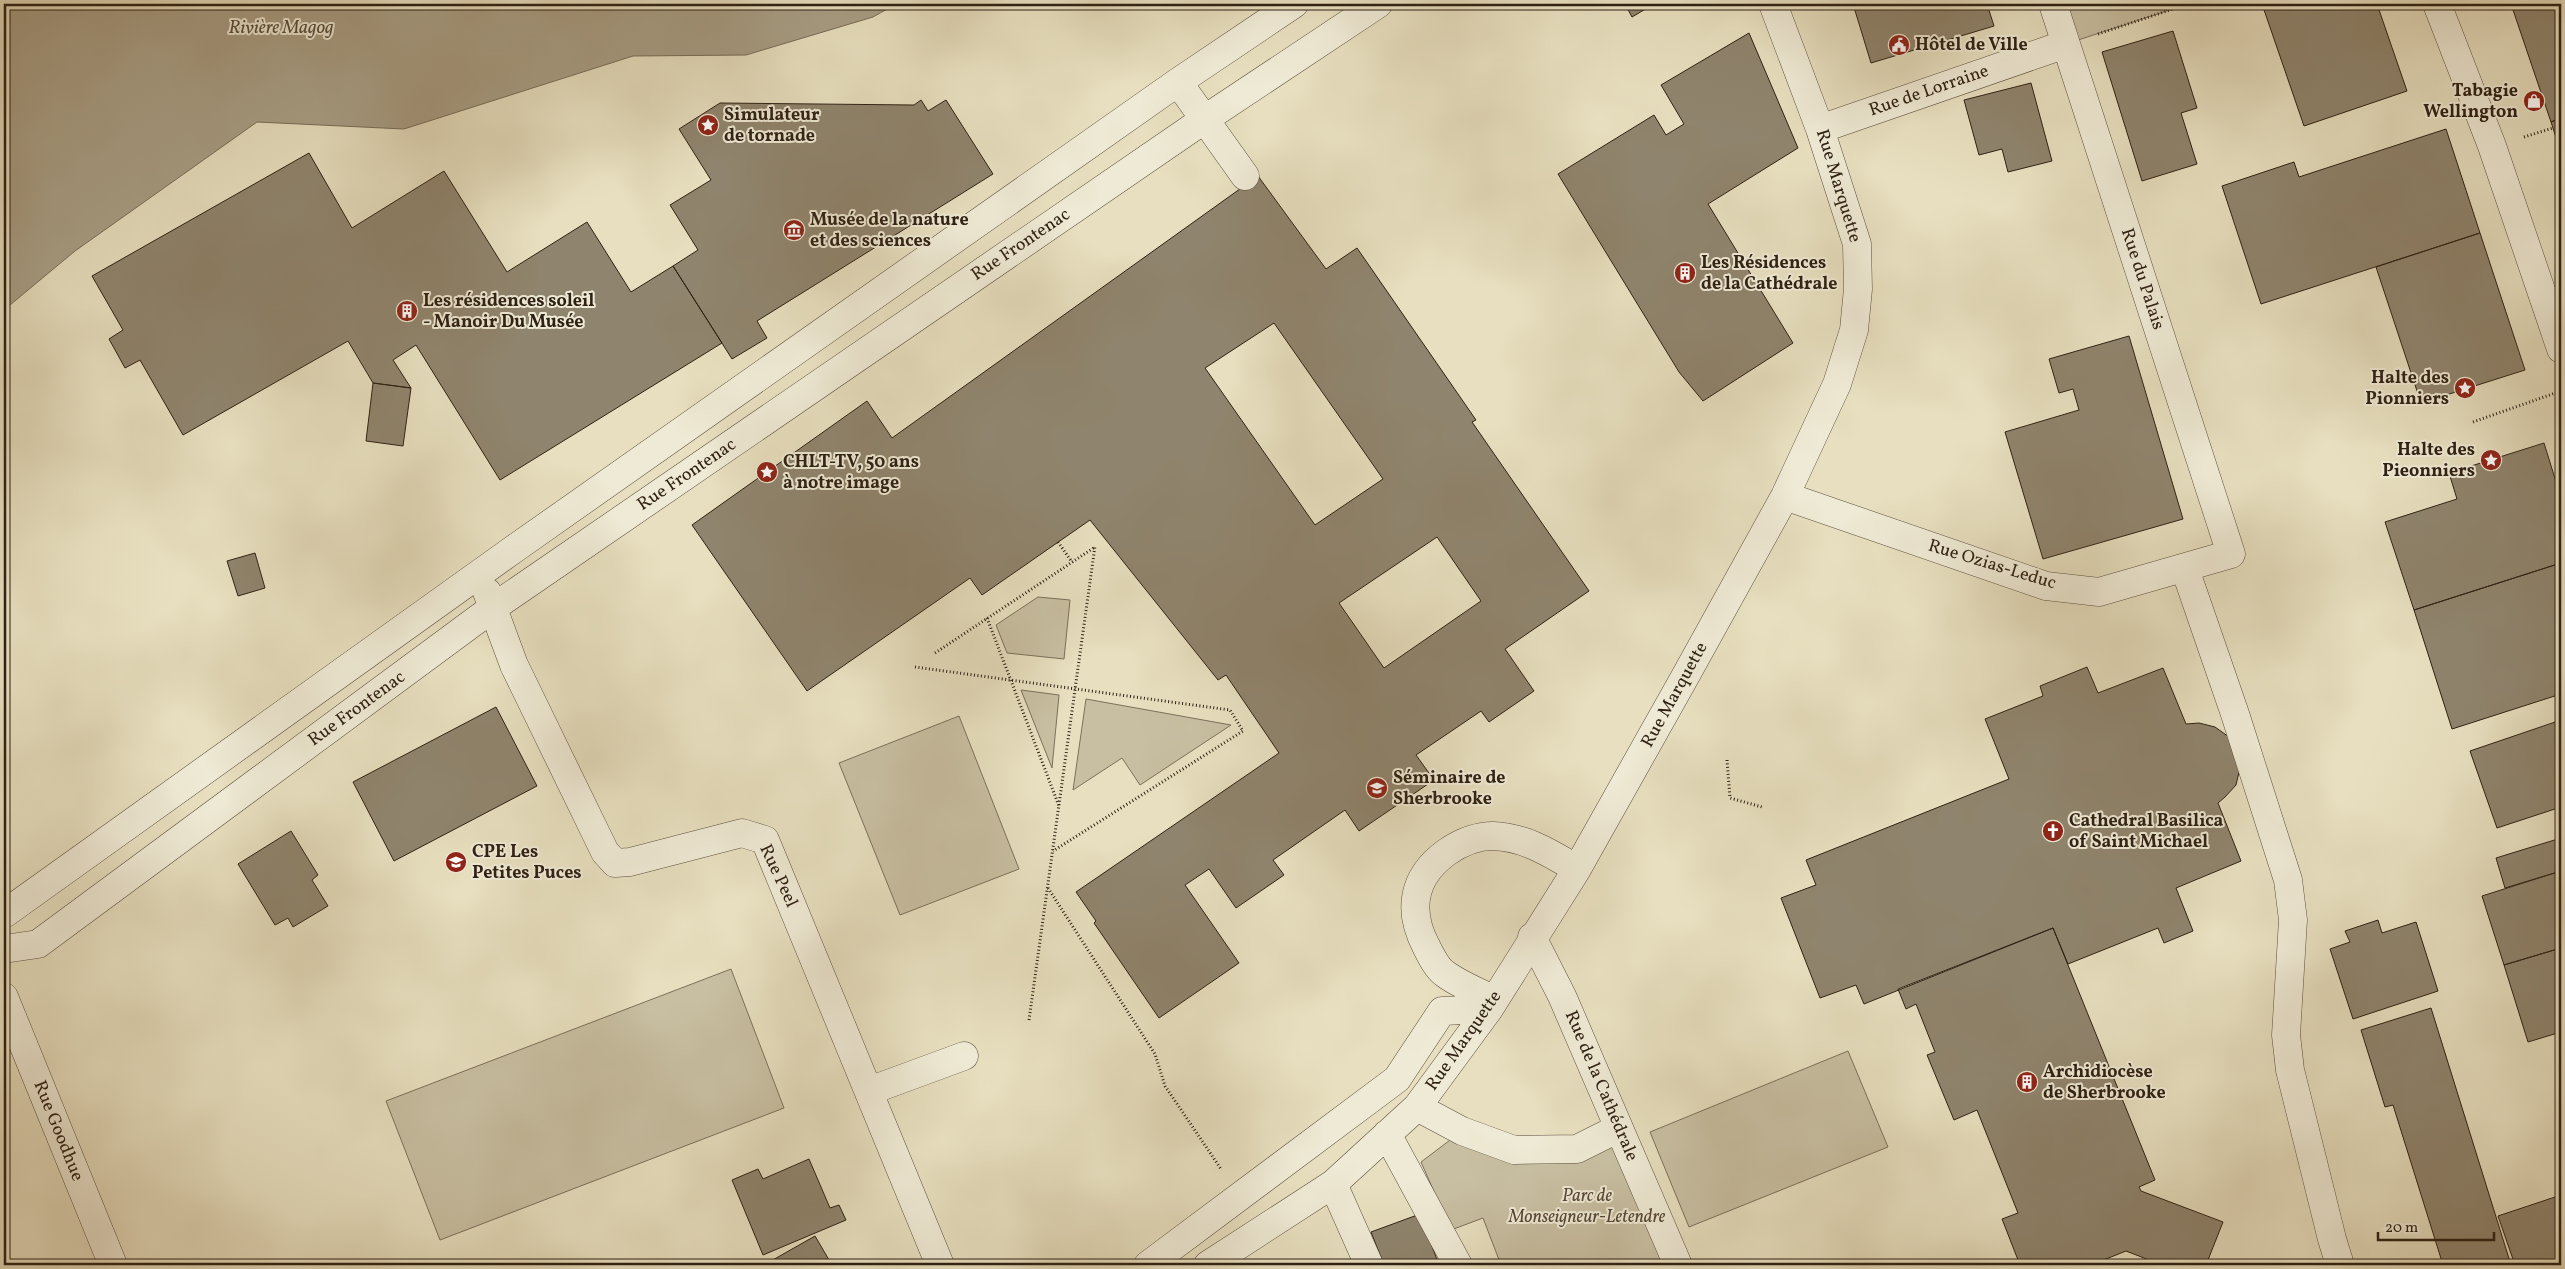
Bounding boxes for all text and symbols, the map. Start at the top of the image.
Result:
water label: Rivière Magog [229,15,333,41]
public building icon: Hôtel de Ville [1887,33,1911,57]
place label: Hôtel de Ville [1915,33,2028,58]
street label: Rue de Lorraine [1866,59,1992,123]
place label: Tabagie Wellington [2423,79,2518,125]
shop icon: Tabagie Wellington [2522,89,2546,113]
place label: Simulateur de tornade [724,103,820,149]
place icon: Simulateur de tornade [696,113,720,137]
street label: Rue Marquette [1809,126,1867,246]
street label: Rue Frontenac [967,203,1075,287]
place label: Musée de la nature et des sciences [810,208,969,254]
museum icon: Musée de la nature et des sciences [782,218,806,242]
street label: Rue du Palais [2114,225,2170,333]
place label: Les Résidences de la Cathédrale [1701,251,1838,297]
building icon: Les Résidences de la Cathédrale [1673,261,1697,285]
place label: Les résidences soleil - Manoir Du Musée [423,289,594,335]
building icon: Les résidences soleil - Manoir Du Musée [395,299,419,323]
place label: Halte des Pionniers [2365,366,2449,412]
place icon: Halte des Pionniers [2453,376,2477,400]
street label: Rue Frontenac [633,433,741,517]
place label: Halte des Pieonniers [2382,438,2475,484]
place icon: Halte des Pieonniers [2479,448,2503,472]
place label: CHLT-TV, 50 ans à notre image [783,450,919,496]
place icon: CHLT-TV, 50 ans à notre image [755,460,779,484]
street label: Rue Ozias-Leduc [1925,534,2059,596]
street label: Rue Marquette [1636,638,1714,752]
street label: Rue Frontenac [303,665,411,753]
place label: Séminaire de Sherbrooke [1393,766,1506,812]
school or university icon: Séminaire de Sherbrooke [1365,776,1389,800]
place label: Cathedral Basilica of Saint Michael [2069,809,2224,855]
church icon: Cathedral Basilica of Saint Michael [2041,819,2065,843]
place label: CPE Les Petites Puces [472,840,582,886]
street label: Rue Peel [752,840,804,912]
school or university icon: CPE Les Petites Puces [444,850,468,874]
street label: Rue Marquette [1420,986,1508,1096]
street label: Rue de la Cathédrale [1558,1007,1644,1165]
place label: Archidiocèse de Sherbrooke [2043,1060,2166,1106]
building icon: Archidiocèse de Sherbrooke [2015,1070,2039,1094]
street label: Rue Goodhue [26,1077,90,1185]
park label: Parc de Monseigneur-Letendre [1508,1184,1666,1230]
scale bar [2378,1209,2494,1241]
text: 20 m [2385,1218,2418,1239]

